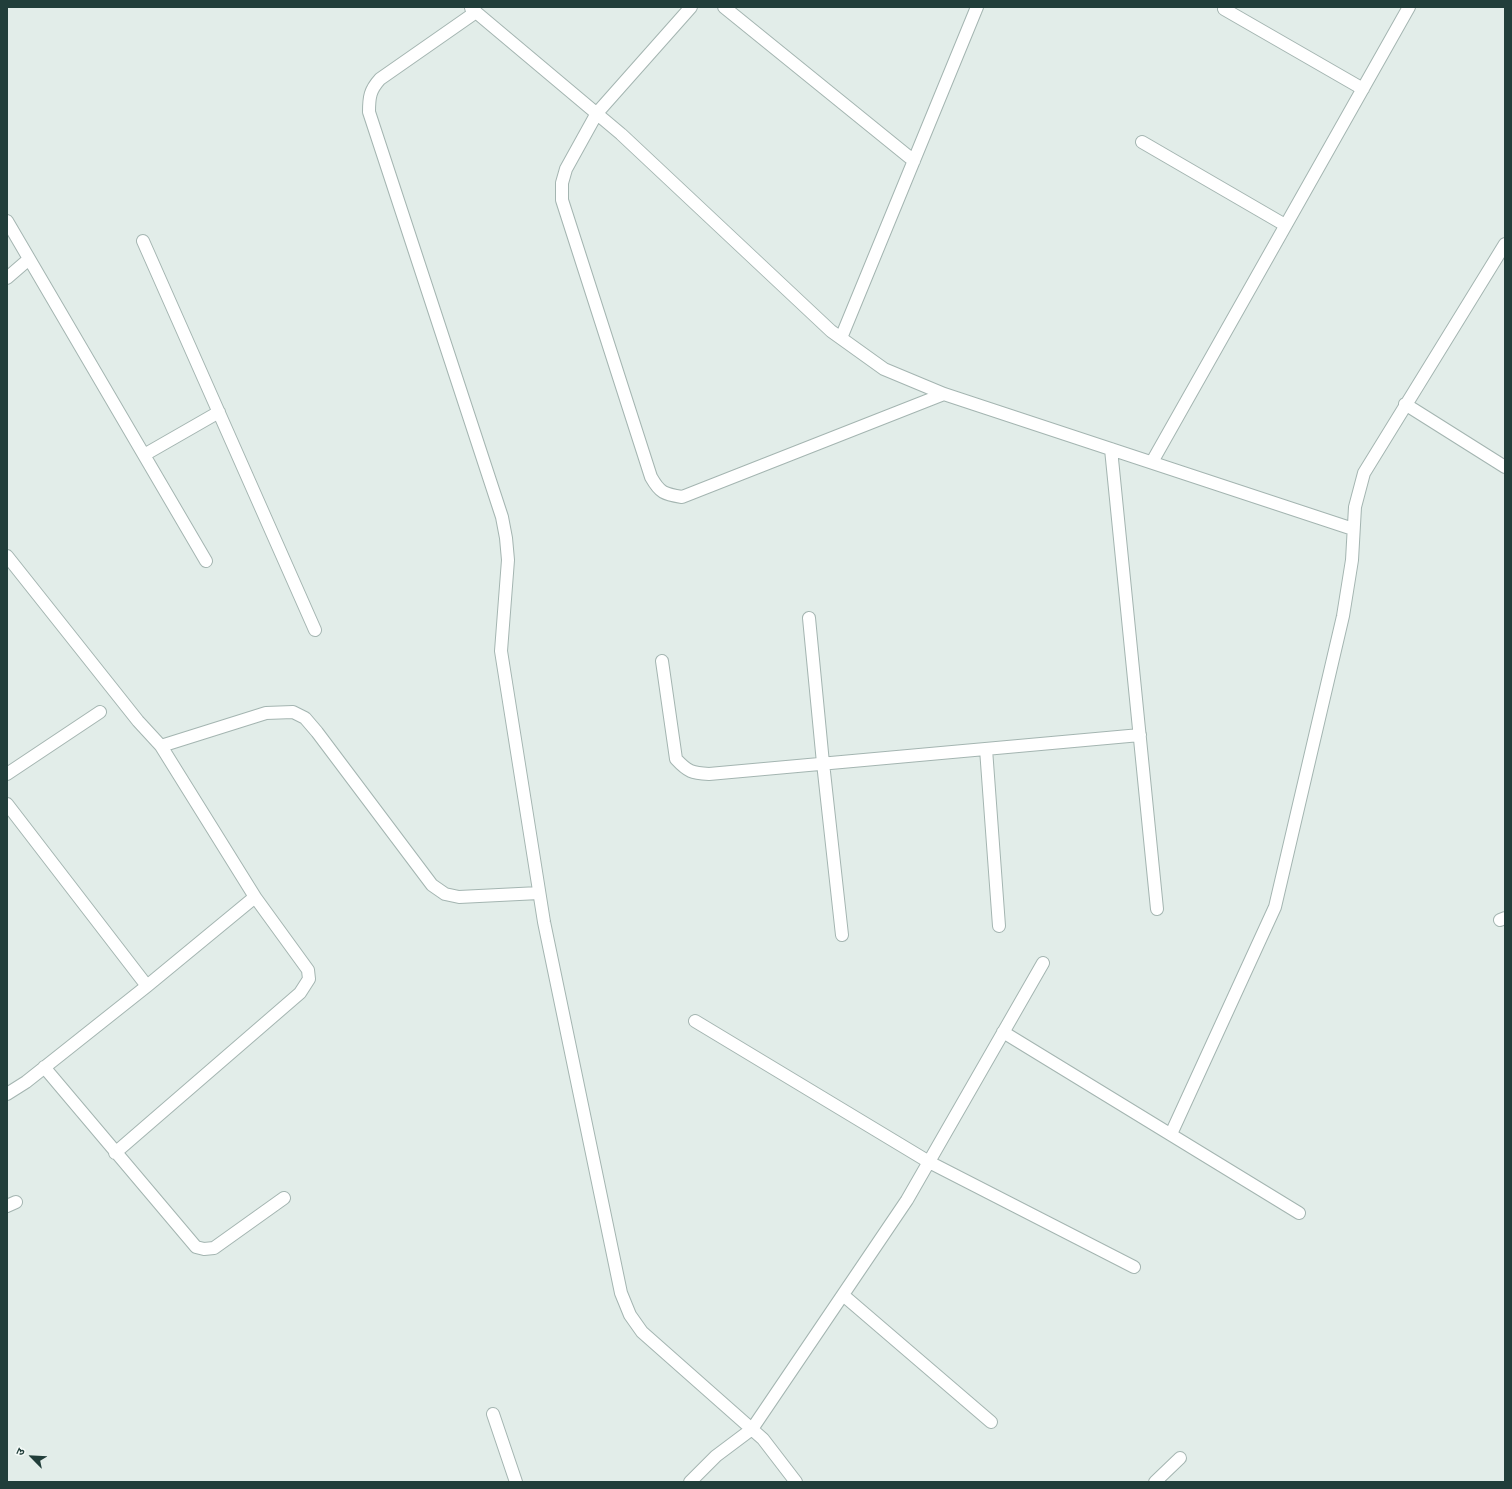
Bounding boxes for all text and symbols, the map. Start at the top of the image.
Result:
north arrow [12,1437,52,1477]
text: उ [14,1447,27,1457]

